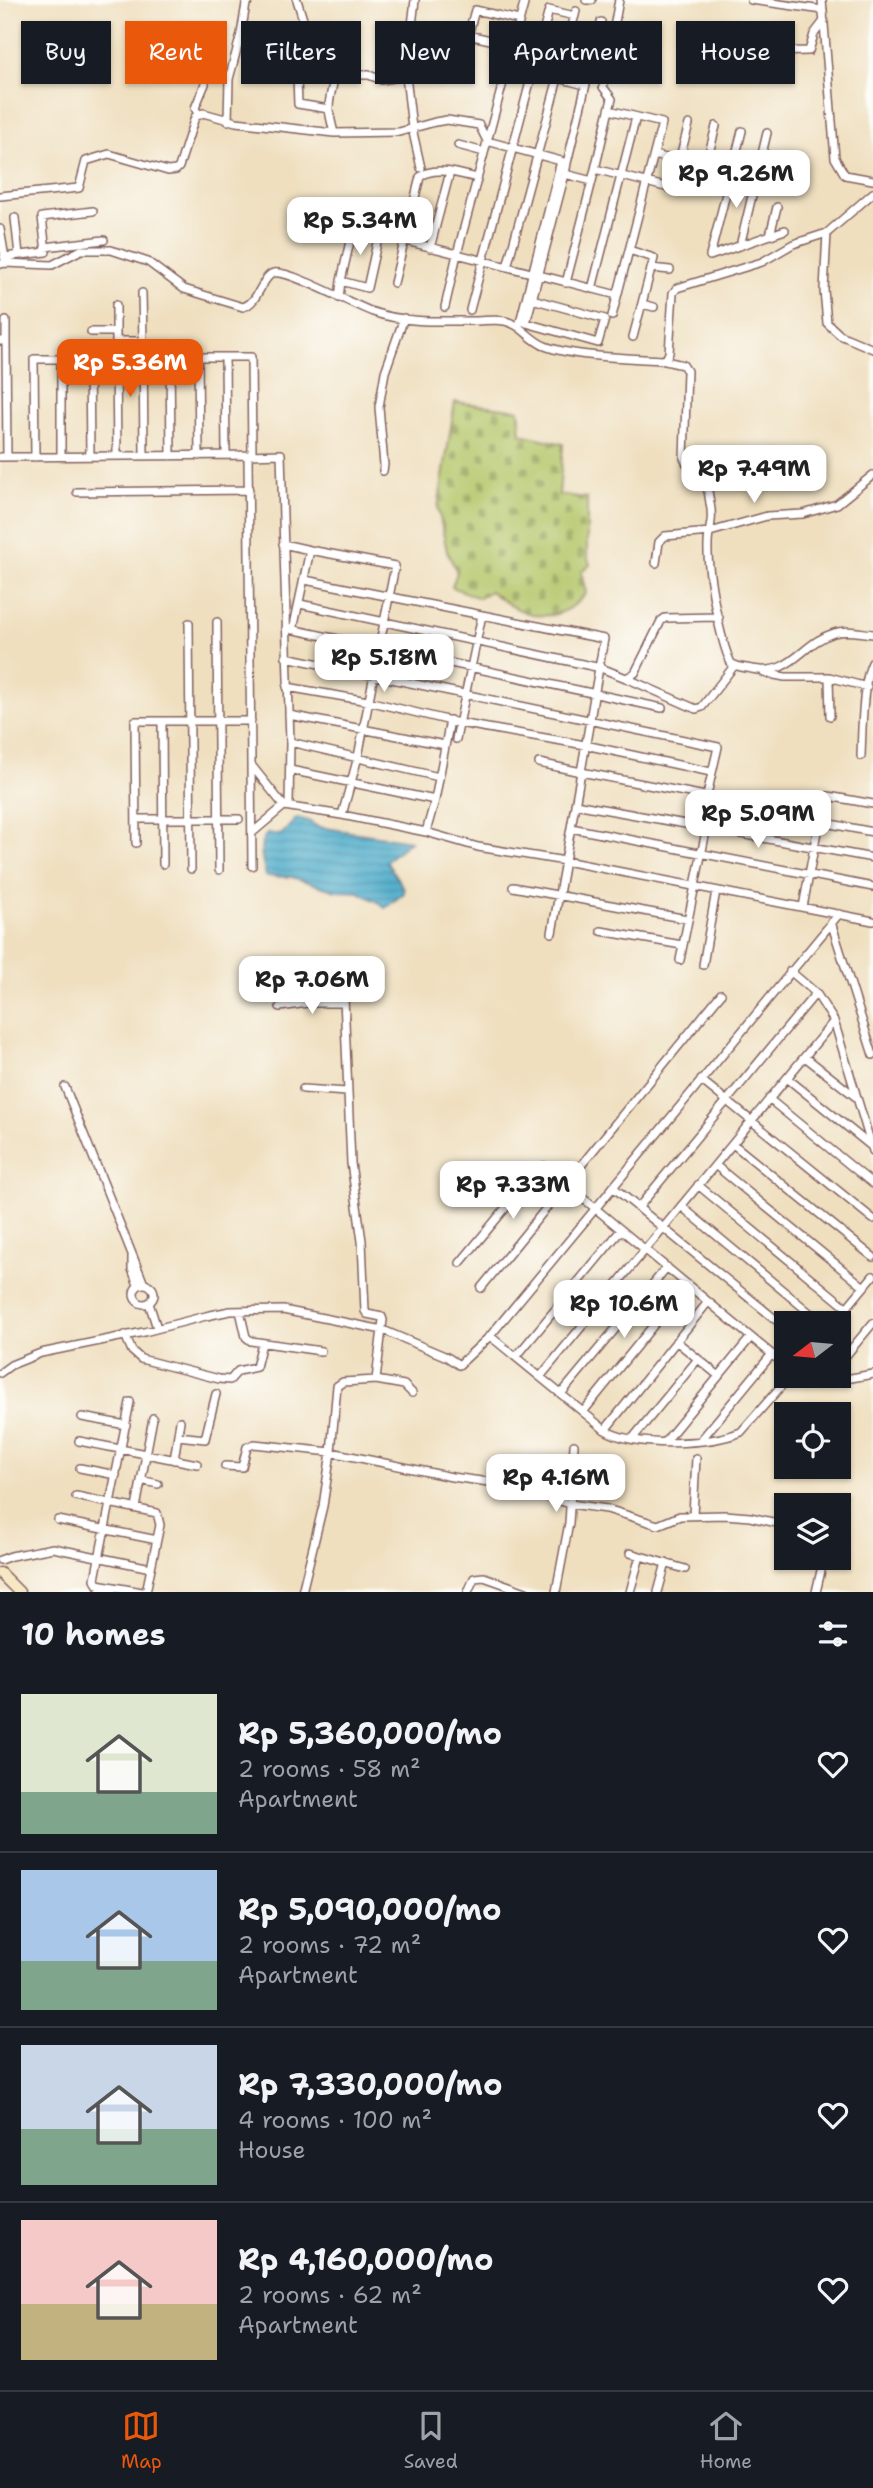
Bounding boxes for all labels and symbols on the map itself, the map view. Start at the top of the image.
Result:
pin: Rp 9.26M [664,150,808,210]
pin: Rp 5.34M [288,198,432,257]
pin: Rp 5.36M [58,340,202,399]
pin: Rp 7.49M [682,446,826,505]
pin: Rp 5.18M [312,634,456,694]
pin: Rp 5.09M [686,790,830,850]
pin: Rp 7.06M [240,956,384,1016]
pin: Rp 7.33M [441,1162,585,1221]
pin: Rp 10.6M [552,1280,696,1340]
north arrow [774,1311,850,1388]
pin: Rp 4.16M [484,1454,628,1514]

